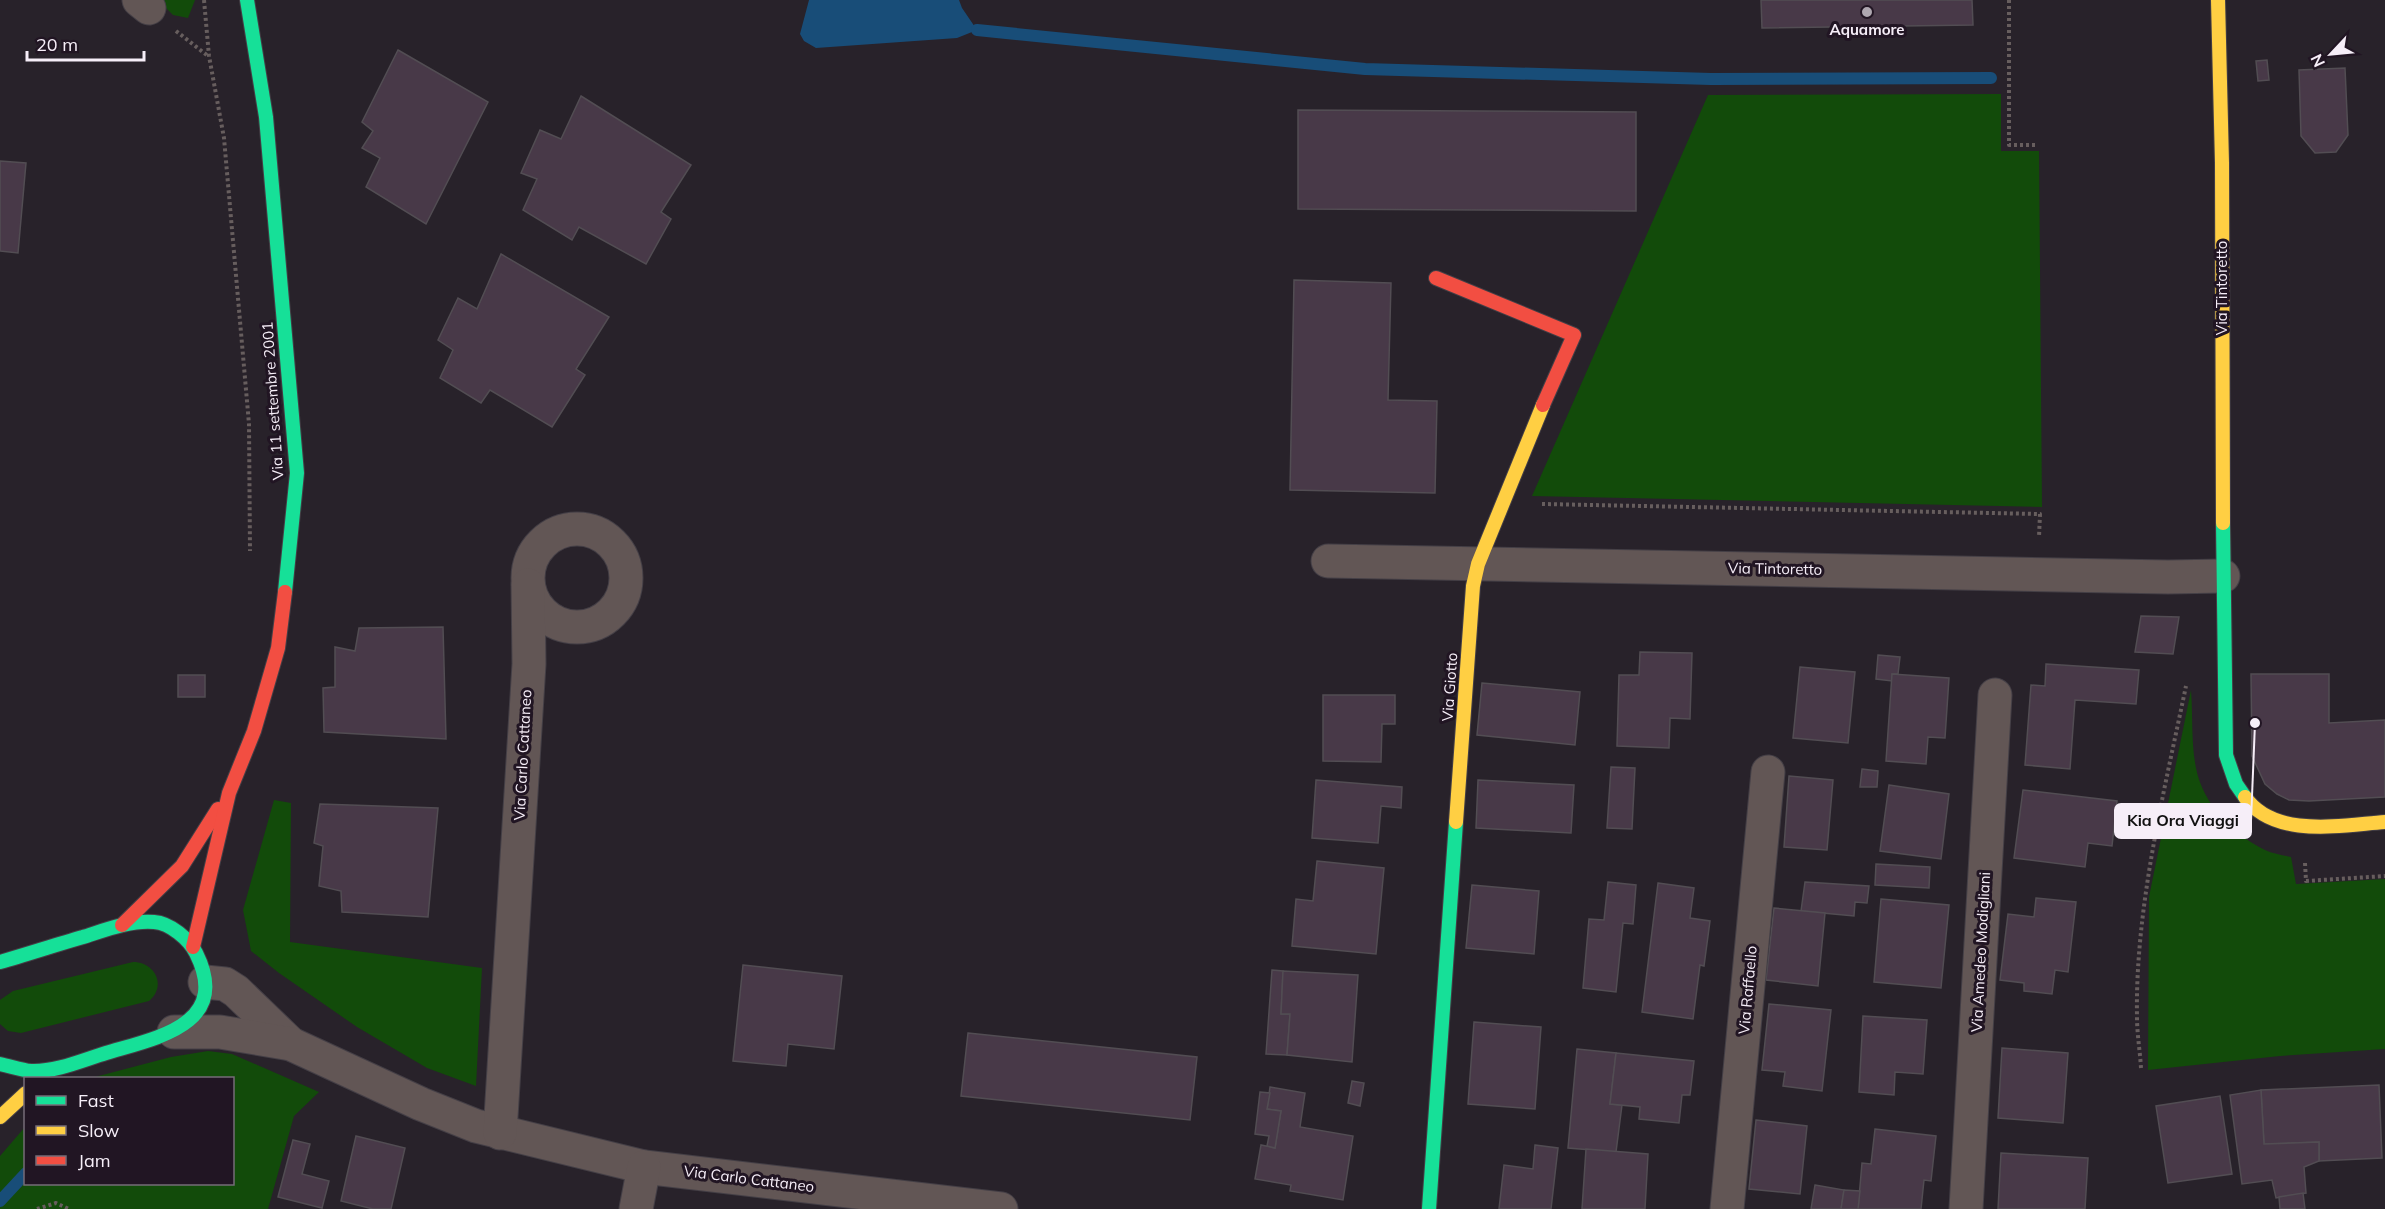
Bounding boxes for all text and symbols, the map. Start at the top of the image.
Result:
marker: Aquamore [1860,5,1874,19]
place label: Aquamore [1829,20,1905,39]
scale bar [27,24,144,62]
north arrow [2301,24,2361,84]
text: 20 m [36,33,78,56]
text: N [2306,51,2329,70]
street label: Via Tintoretto [2212,241,2231,335]
street label: Via 11 settembre 2001 [257,321,288,481]
street label: Via Tintoretto [1728,558,1822,579]
street label: Via Giotto [1438,652,1461,722]
street label: Via Carlo Cattaneo [510,689,535,821]
callout: Kia Ora Viaggi [2115,804,2251,838]
text: Kia Ora Viaggi [2127,810,2239,830]
street label: Via Amedeo Modigliani [1967,871,1994,1033]
street label: Via Raffaello [1734,945,1761,1035]
legend [24,1077,234,1185]
text: Fast [78,1089,114,1112]
text: Slow [78,1119,120,1142]
text: Jam [78,1149,111,1172]
street label: Via Carlo Cattaneo [683,1161,815,1196]

